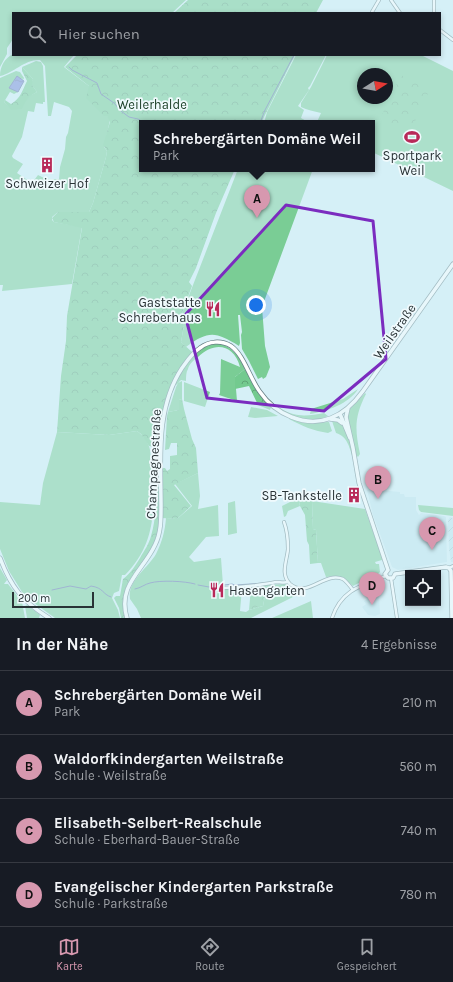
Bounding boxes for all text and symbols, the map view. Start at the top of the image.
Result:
search box [12,12,441,56]
icon: search [26,23,48,45]
text: Hier suchen [58,25,140,43]
north arrow [357,68,393,104]
park label: Weilerhalde [117,97,187,112]
popup [139,120,375,172]
sports icon: Sportpark Weil [403,128,421,146]
text: Schrebergärten Domäne Weil [153,130,361,148]
text: Park [153,148,179,163]
place label: Sportpark Weil [383,148,441,178]
building icon: Schweizer Hof [38,156,56,174]
place label: Schweizer Hof [5,176,89,191]
pin: A [244,185,270,218]
place label: Gaststatte Schreberhaus [118,295,201,325]
your location [246,295,266,315]
restaurant icon: Gaststatte Schreberhaus [204,300,222,318]
street label: Weilstraße [370,301,419,362]
street label: Champagnestraße [143,408,164,519]
pin: B [365,466,391,499]
building icon: SB-Tankstelle [345,486,363,504]
place label: SB-Tankstelle [261,488,342,503]
pin: C [419,517,445,550]
map controls [405,570,441,606]
button: locate [405,570,441,606]
pin: D [359,572,385,605]
restaurant icon: Hasengarten [208,581,226,599]
place label: Hasengarten [229,583,305,598]
scale bar [12,590,94,609]
text: 200 m [18,592,50,605]
text: In der Nähe [16,634,108,654]
text: 4 Ergebnisse [361,637,437,652]
text: Schrebergärten Domäne Weil [54,686,262,704]
text: A [25,695,33,710]
text: 210 m [402,695,437,710]
text: Park [54,704,80,719]
text: Waldorfkindergarten Weilstraße [54,750,284,768]
text: B [25,759,33,774]
text: 560 m [399,759,437,774]
text: Schule · Weilstraße [54,768,167,783]
text: Elisabeth-Selbert-Realschule [54,814,262,832]
text: C [25,823,33,838]
text: 740 m [401,823,437,838]
text: Schule · Eberhard-Bauer-Straße [54,832,240,847]
text: Evangelischer Kindergarten Parkstraße [54,878,334,896]
text: D [25,887,33,902]
text: 780 m [400,887,437,902]
text: Schule · Parkstraße [54,896,168,911]
tab: Karte [56,936,83,973]
tab: Route [195,936,224,973]
tab: Gespeichert [337,936,397,973]

